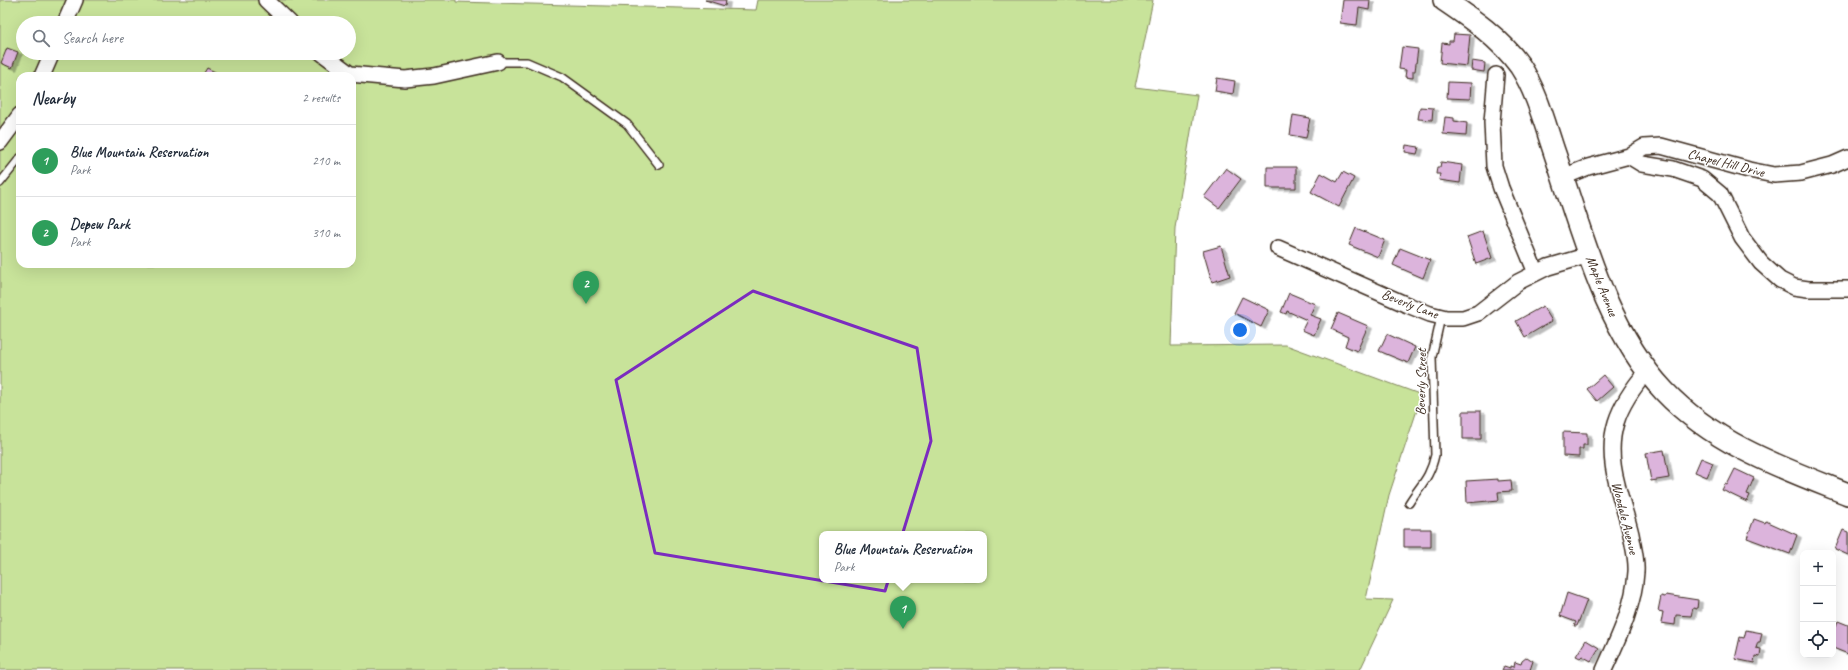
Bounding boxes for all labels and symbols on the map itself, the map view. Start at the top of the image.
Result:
street label: Chapel Hill Drive [1686,145,1768,181]
street label: Maple Avenue [1582,253,1622,320]
pin: 2 [573,271,599,304]
street label: Beverly Lane [1379,285,1442,323]
your location [1230,320,1250,340]
street label: Beverly Street [1412,347,1430,416]
street label: Woodale Avenue [1608,480,1643,557]
pin: 1 [890,596,916,629]

